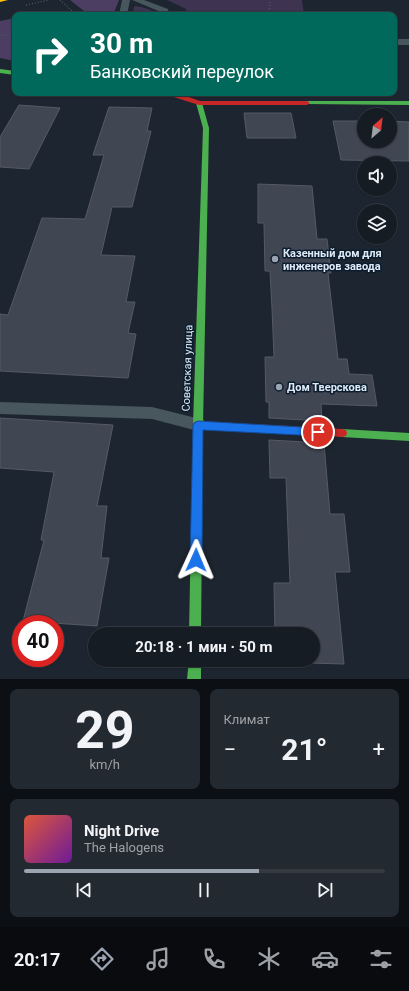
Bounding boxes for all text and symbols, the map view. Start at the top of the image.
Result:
text: 30 m [90,27,153,60]
icon: right [24,28,76,80]
text: Банковский переулок [90,61,274,82]
north arrow [357,108,397,148]
map controls [357,108,397,244]
button: sound [357,156,397,196]
button: layers [357,204,397,244]
place label: Казенный дом для инженеров завода [283,247,382,273]
marker: Казенный дом для инженеров завода [270,254,280,264]
street label: Советская улица [179,324,196,412]
place label: Дом Тверскова [287,381,367,394]
marker: Дом Тверскова [274,382,284,392]
pin [301,415,335,449]
icon: arrive [307,421,329,443]
position arrow [175,539,217,581]
speed limit sign: 40 [12,615,64,667]
text: 20:18 · 1 мин · 50 m [135,638,273,656]
text: 29 [75,700,135,761]
text: Климат [224,712,270,727]
text: 21° [281,732,327,767]
text: − [224,737,236,762]
text: + [373,737,385,762]
text: km/h [89,757,120,772]
text: Night Drive [84,822,159,840]
text: The Halogens [84,840,164,855]
icon: previous [73,879,95,901]
icon: pause [193,879,215,901]
icon: next [314,879,336,901]
icon: directions [88,945,116,973]
icon: music [144,945,172,973]
icon: phone [200,945,228,973]
icon: climate [255,945,283,973]
icon: car [311,945,339,973]
icon: filters [367,945,395,973]
text: 20:17 [14,949,60,970]

